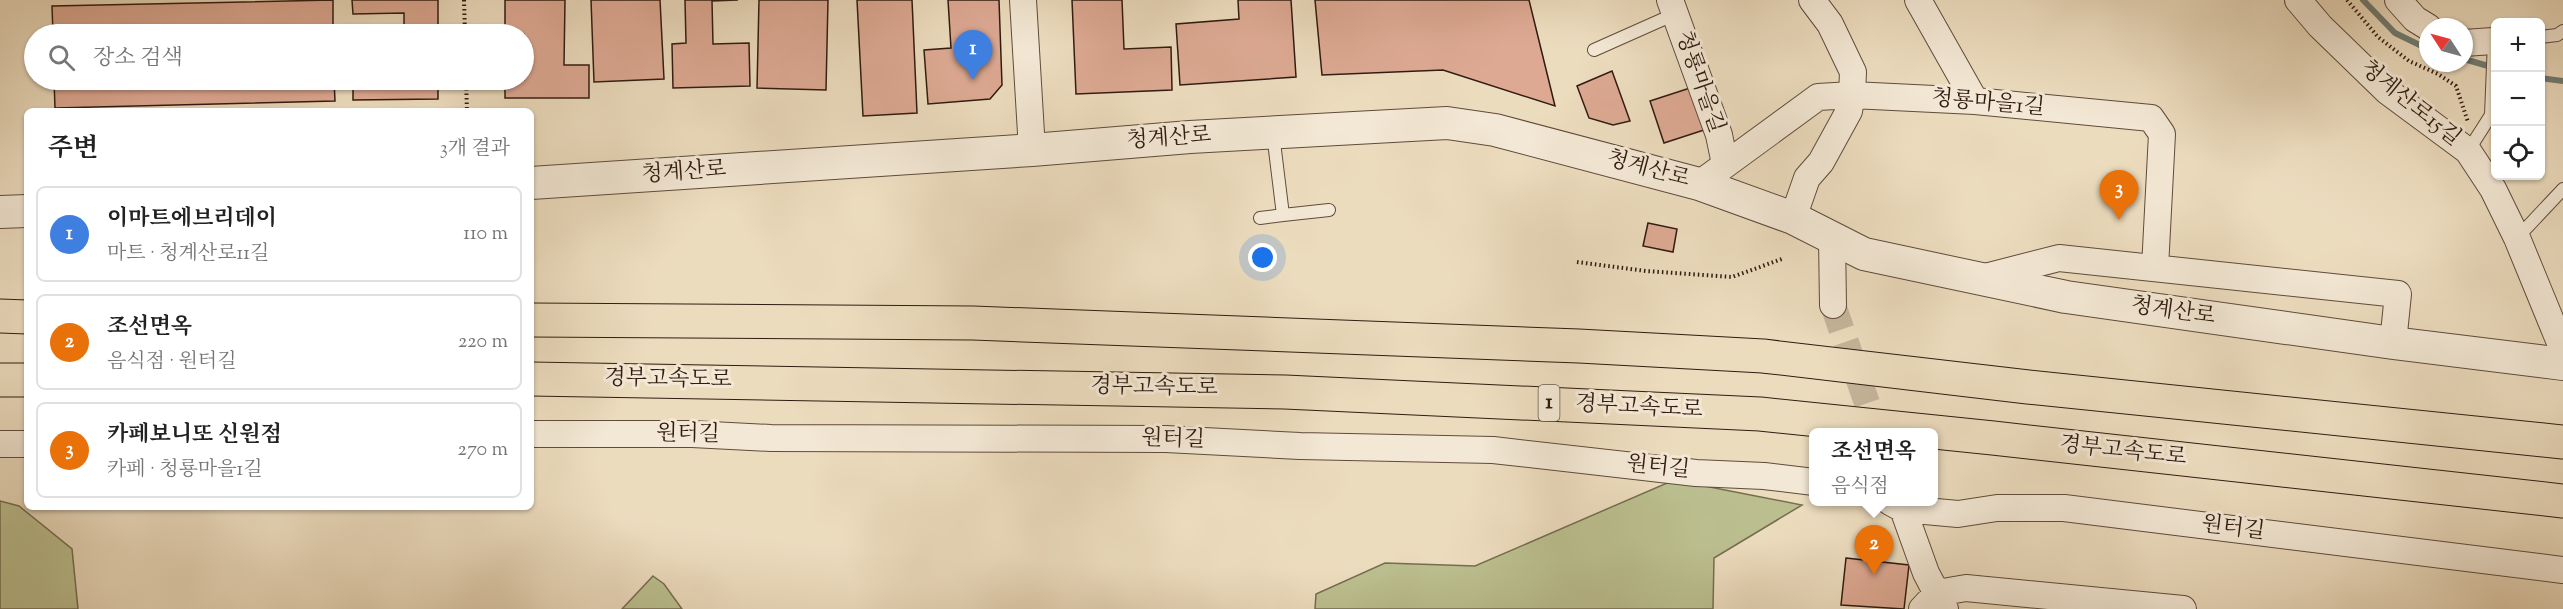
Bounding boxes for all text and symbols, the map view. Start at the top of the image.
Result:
north arrow [2419,18,2473,72]
map controls [2491,18,2545,180]
button: + [2491,18,2545,72]
search box [24,24,534,90]
street label: 청룡마을길 [1667,27,1731,137]
pin: 1 [954,31,992,80]
icon: search [45,41,78,74]
text: 장소 검색 [93,43,183,75]
street label: 청계산로15길 [2353,53,2467,155]
button: − [2491,72,2545,126]
street label: 청룡마을1길 [1930,83,2046,125]
street label: 청계산로 [1125,120,1213,158]
button: locate [2491,126,2545,180]
text: 주변 [48,131,98,168]
text: 3개 결과 [440,135,510,164]
street label: 청계산로 [1603,144,1693,196]
street label: 청계산로 [640,154,728,192]
pin: 3 [2100,170,2138,220]
text: 이마트에브리데이 [107,204,277,236]
text: 1 [66,220,73,249]
text: 110 m [463,220,508,249]
text: 마트 · 청계산로11길 [107,240,269,269]
your location [1248,243,1277,272]
street label: 청계산로 [2129,290,2217,334]
text: 조선면옥 [107,312,192,344]
text: 2 [65,328,74,357]
text: 220 m [458,328,508,357]
text: 음식점 · 원터길 [107,348,236,377]
street label: 경부고속도로 [604,363,732,397]
street label: 경부고속도로 [1090,371,1218,405]
road number: 1 [1538,385,1560,421]
street label: 경부고속도로 [1574,389,1704,427]
street label: 원터길 [656,418,720,452]
text: 카페보니또 신원점 [107,420,282,452]
street label: 원터길 [1141,423,1205,457]
popup [1809,428,1938,506]
street label: 경부고속도로 [2058,429,2188,475]
text: 3 [65,436,74,465]
text: 270 m [458,436,508,465]
text: 조선면옥 [1831,437,1916,469]
street label: 원터길 [1625,449,1691,487]
text: 카페 · 청룡마을1길 [107,456,263,485]
text: 음식점 [1831,473,1889,502]
street label: 원터길 [2199,509,2267,549]
pin: 2 [1854,526,1894,575]

